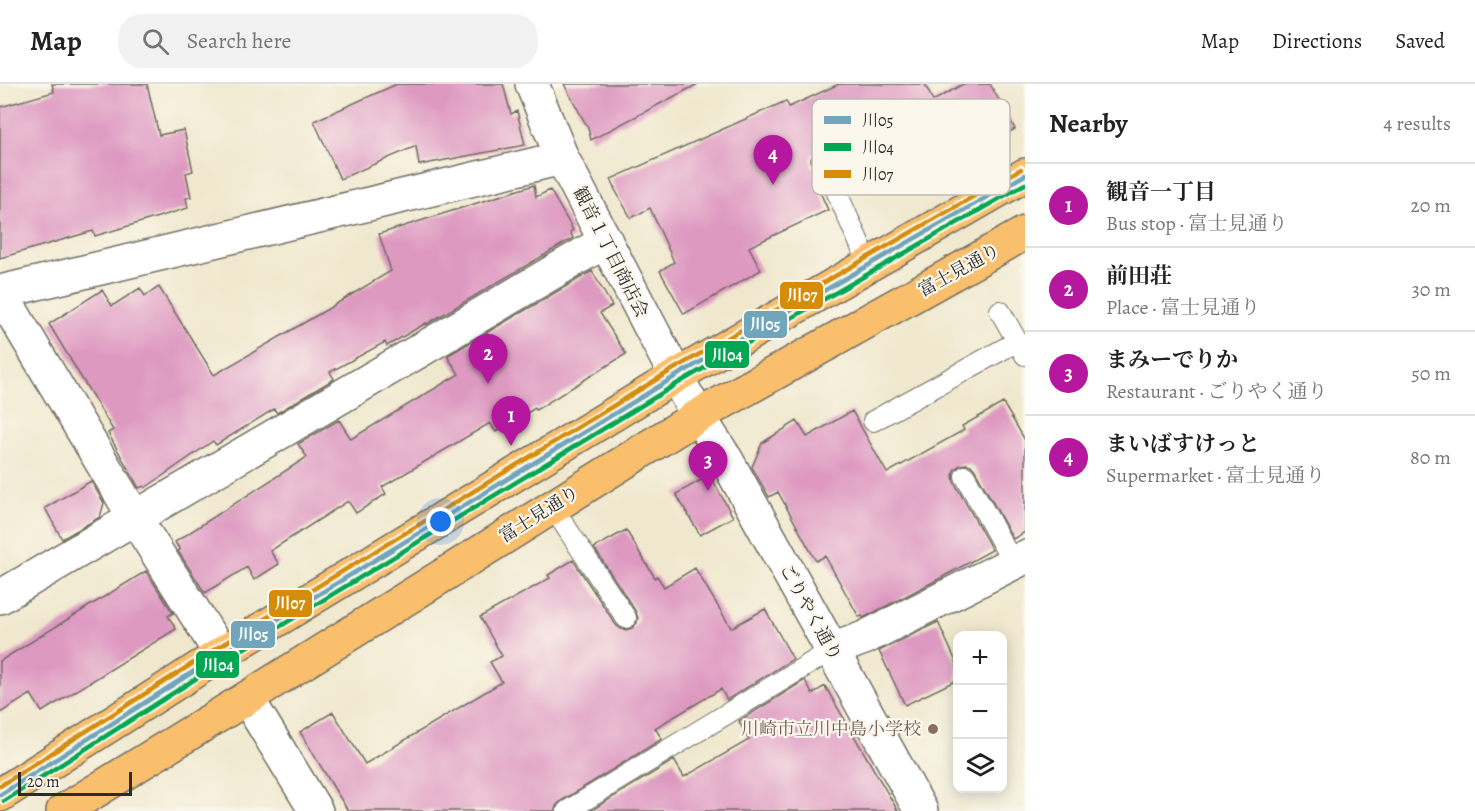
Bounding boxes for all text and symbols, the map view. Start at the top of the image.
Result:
search box [118,14,538,68]
text: Map [30,22,82,60]
icon: search [139,25,172,58]
text: Search here [187,26,291,56]
text: Map [1201,27,1239,55]
text: Directions [1272,27,1362,55]
text: Saved [1395,27,1445,55]
legend [812,99,1010,195]
text: Nearby [1049,106,1128,141]
text: 川05 [862,110,894,132]
text: 4 results [1383,110,1451,137]
pin: 4 [754,135,792,185]
text: 川04 [862,137,894,159]
text: 川07 [862,164,894,186]
text: 観音一丁目 [1106,177,1216,207]
street label: 観音１丁目商店会 [568,182,654,322]
text: 1 [1065,192,1072,219]
text: 20 m [1410,192,1451,219]
text: Bus stop · 富士見通り [1106,210,1288,237]
street label: 富士見通り [914,238,1004,302]
text: 前田荘 [1106,261,1172,291]
text: 2 [1064,276,1073,303]
text: 30 m [1411,276,1451,303]
line badge: 川07 [779,281,824,310]
text: 川07 [787,285,818,307]
text: Place · 富士見通り [1106,294,1260,321]
line badge: 川05 [743,310,788,339]
text: 川05 [750,314,781,336]
pin: 2 [468,334,508,384]
line badge: 川04 [704,340,750,369]
text: 川04 [711,345,743,367]
text: まみーでりか [1106,345,1238,375]
text: 3 [1064,360,1073,387]
text: 50 m [1411,360,1451,387]
text: Restaurant · ごりやく通り [1106,378,1328,405]
pin: 1 [492,396,530,446]
text: まいばすけっと [1106,429,1260,459]
pin: 3 [688,442,728,491]
text: 4 [1064,444,1073,471]
text: 80 m [1410,444,1451,471]
text: Supermarket · 富士見通り [1106,462,1325,489]
street label: 富士見通り [494,480,584,548]
your location [426,507,455,536]
street label: ごりやく通り [774,559,848,665]
line badge: 川07 [268,589,313,618]
text: 川07 [275,593,306,615]
line badge: 川05 [230,620,276,649]
text: 川05 [238,624,269,646]
map controls [953,631,1007,793]
button: + [953,631,1007,685]
line badge: 川04 [195,650,240,679]
text: 川04 [202,655,234,677]
button: − [953,685,1007,739]
place label: 川崎市立川中島小学校 [741,717,921,741]
marker: 川崎市立川中島小学校 [926,722,940,736]
button: layers [953,739,1007,793]
scale bar [18,769,132,796]
text: 20 m [27,771,60,793]

